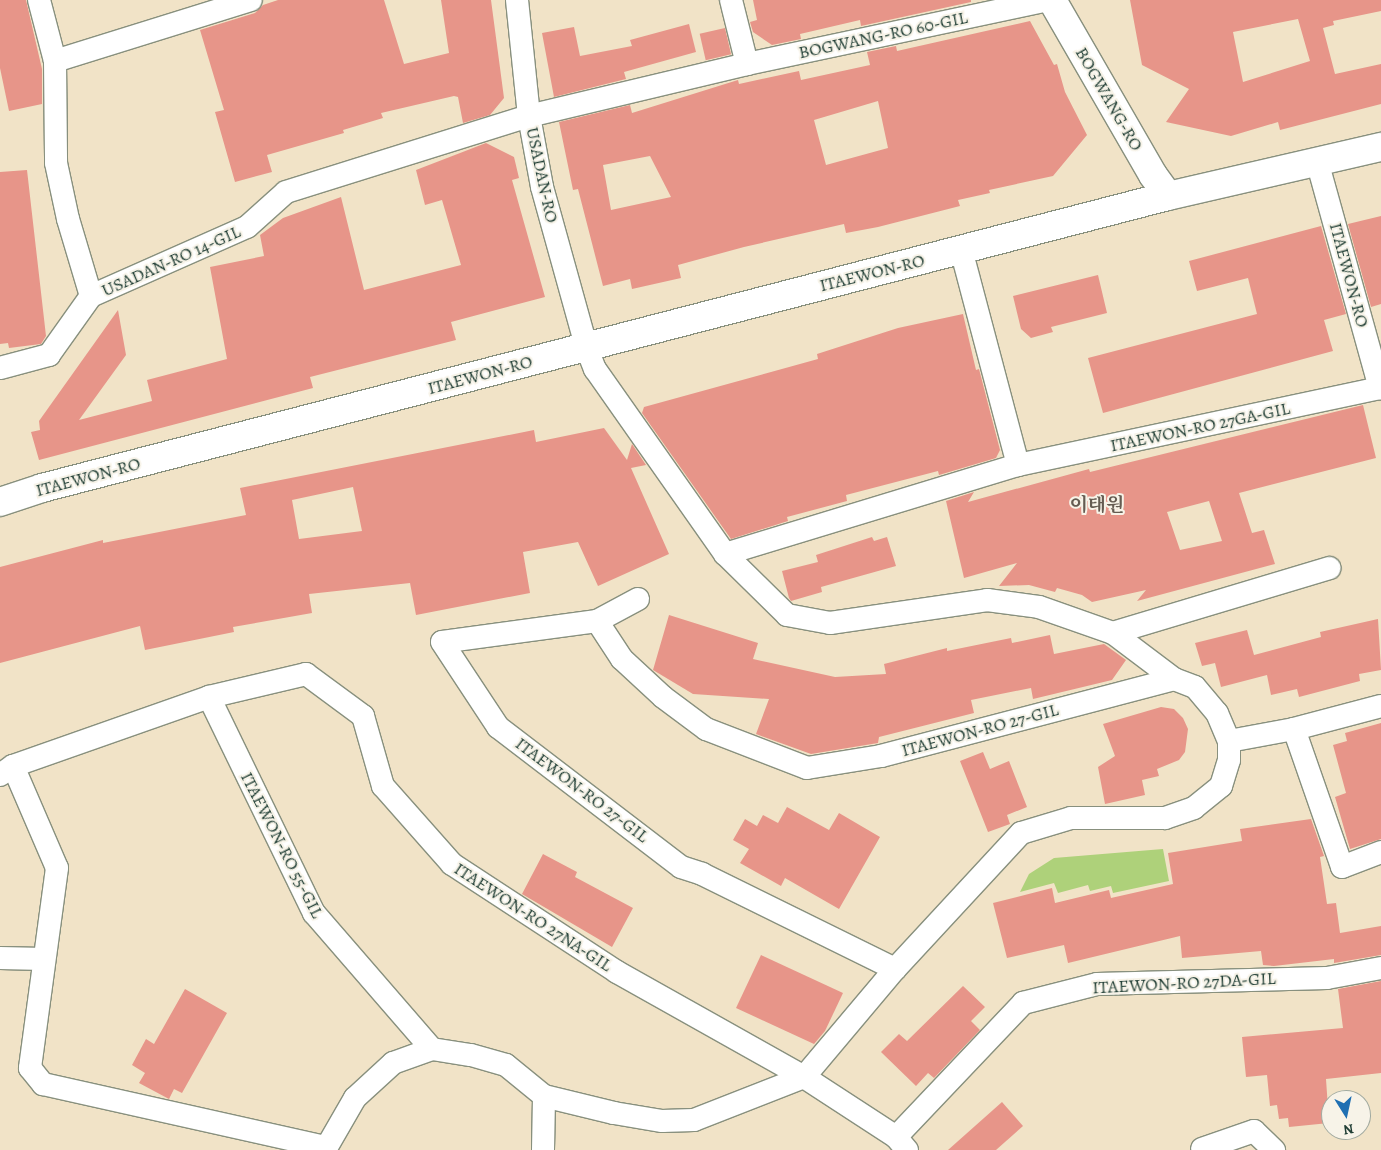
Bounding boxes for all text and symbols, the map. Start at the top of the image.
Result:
street label: BOGWANG-RO 60-GIL [797,7,969,63]
street label: BOGWANG-RO [1071,43,1147,155]
street label: USADAN-RO [521,125,563,225]
street label: ITAEWON-RO [1325,220,1373,330]
street label: USADAN-RO 14-GIL [98,221,244,301]
street label: ITAEWON-RO [817,250,927,296]
street label: ITAEWON-RO [425,351,535,399]
street label: ITAEWON-RO 27GA-GIL [1108,397,1292,457]
street label: ITAEWON-RO [33,453,143,501]
district label: 이태원 [1069,495,1125,517]
street label: ITAEWON-RO 27-GIL [899,699,1061,761]
street label: ITAEWON-RO 27-GIL [511,733,653,847]
street label: ITAEWON-RO 55-GIL [236,768,328,922]
street label: ITAEWON-RO 27NA-GIL [450,858,616,976]
street label: ITAEWON-RO 27DA-GIL [1092,967,1276,999]
north arrow [1321,1090,1371,1140]
text: N [1342,1119,1355,1140]

